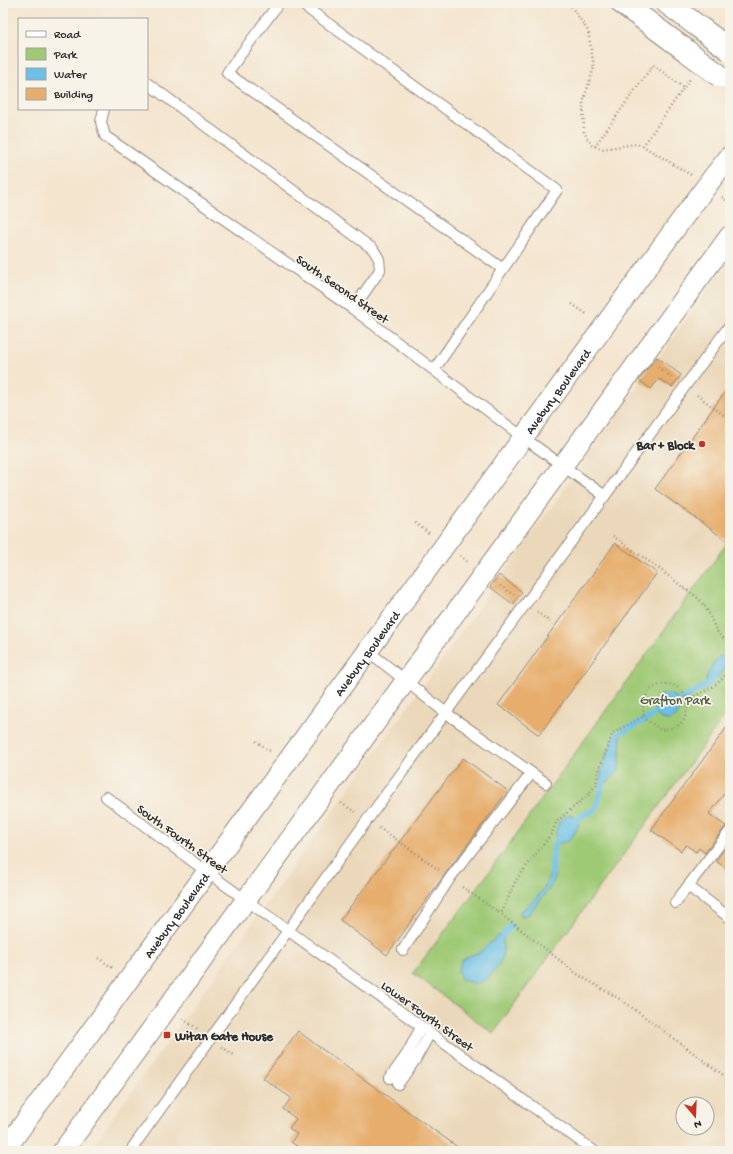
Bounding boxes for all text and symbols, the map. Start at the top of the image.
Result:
legend [18,18,148,110]
text: Road [54,29,81,43]
text: Park [53,49,79,63]
text: Water [54,69,88,83]
text: Building [53,89,93,103]
street label: South Second Street [292,252,392,329]
street label: Avebury Boulevard [523,346,596,438]
place label: Bar + Block [636,439,696,454]
marker: Bar + Block [697,439,707,449]
street label: Avebury Boulevard [333,608,405,700]
park label: Grafton Park [640,694,711,709]
street label: South Fourth Street [133,802,231,879]
street label: Avebury Boulevard [142,870,215,962]
street label: Lower Fourth Street [378,979,477,1056]
marker: Witan Gate House [162,1030,172,1040]
place label: Witan Gate House [174,1030,274,1045]
north arrow [675,1096,715,1136]
text: N [692,1117,703,1130]

